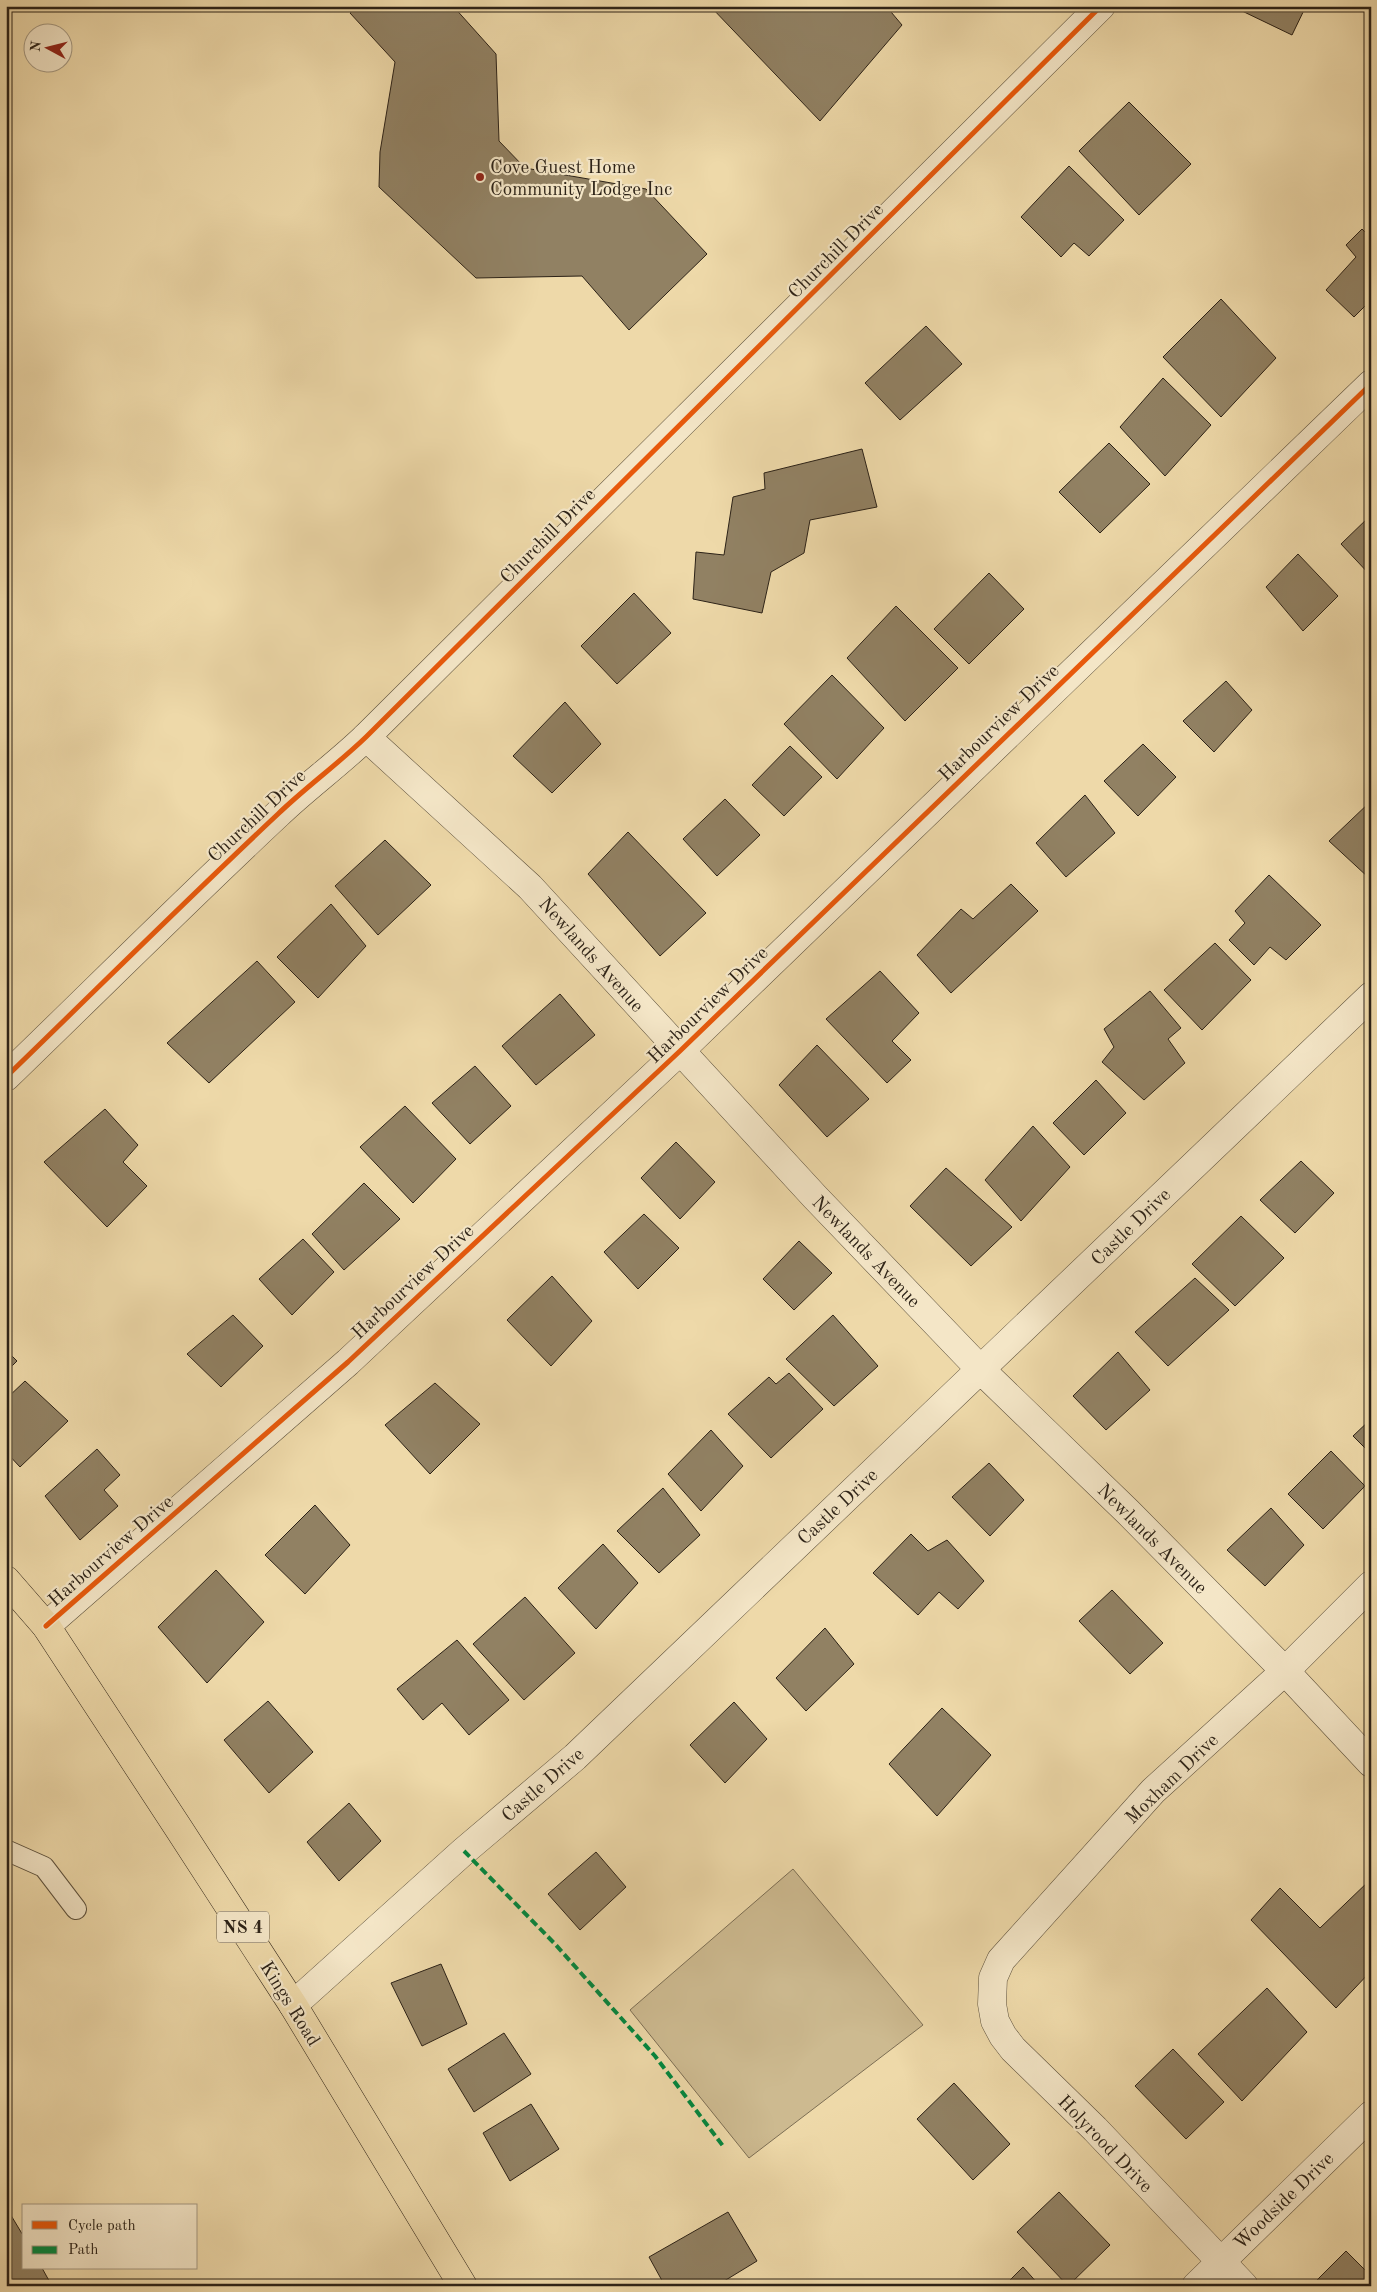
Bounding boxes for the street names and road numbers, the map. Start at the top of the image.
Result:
street label: Churchill Drive [786,201,888,303]
street label: Churchill Drive [498,486,600,588]
street label: Harbourview Drive [936,662,1063,786]
street label: Churchill Drive [205,767,310,867]
street label: Newlands Avenue [534,895,646,1017]
street label: Harbourview Drive [645,944,772,1068]
street label: Castle Drive [1089,1186,1175,1270]
street label: Newlands Avenue [807,1193,923,1312]
street label: Harbourview Drive [349,1222,478,1344]
street label: Castle Drive [795,1466,882,1550]
street label: Newlands Avenue [1093,1481,1210,1598]
street label: Harbourview Drive [45,1493,178,1611]
street label: Moxham Drive [1123,1731,1223,1829]
street label: Castle Drive [499,1745,588,1826]
road number: NS 4 [217,1911,269,1942]
street label: Kings Road [255,1959,322,2050]
street label: Holyrood Drive [1053,2092,1155,2197]
street label: Woodside Drive [1231,2150,1338,2254]

